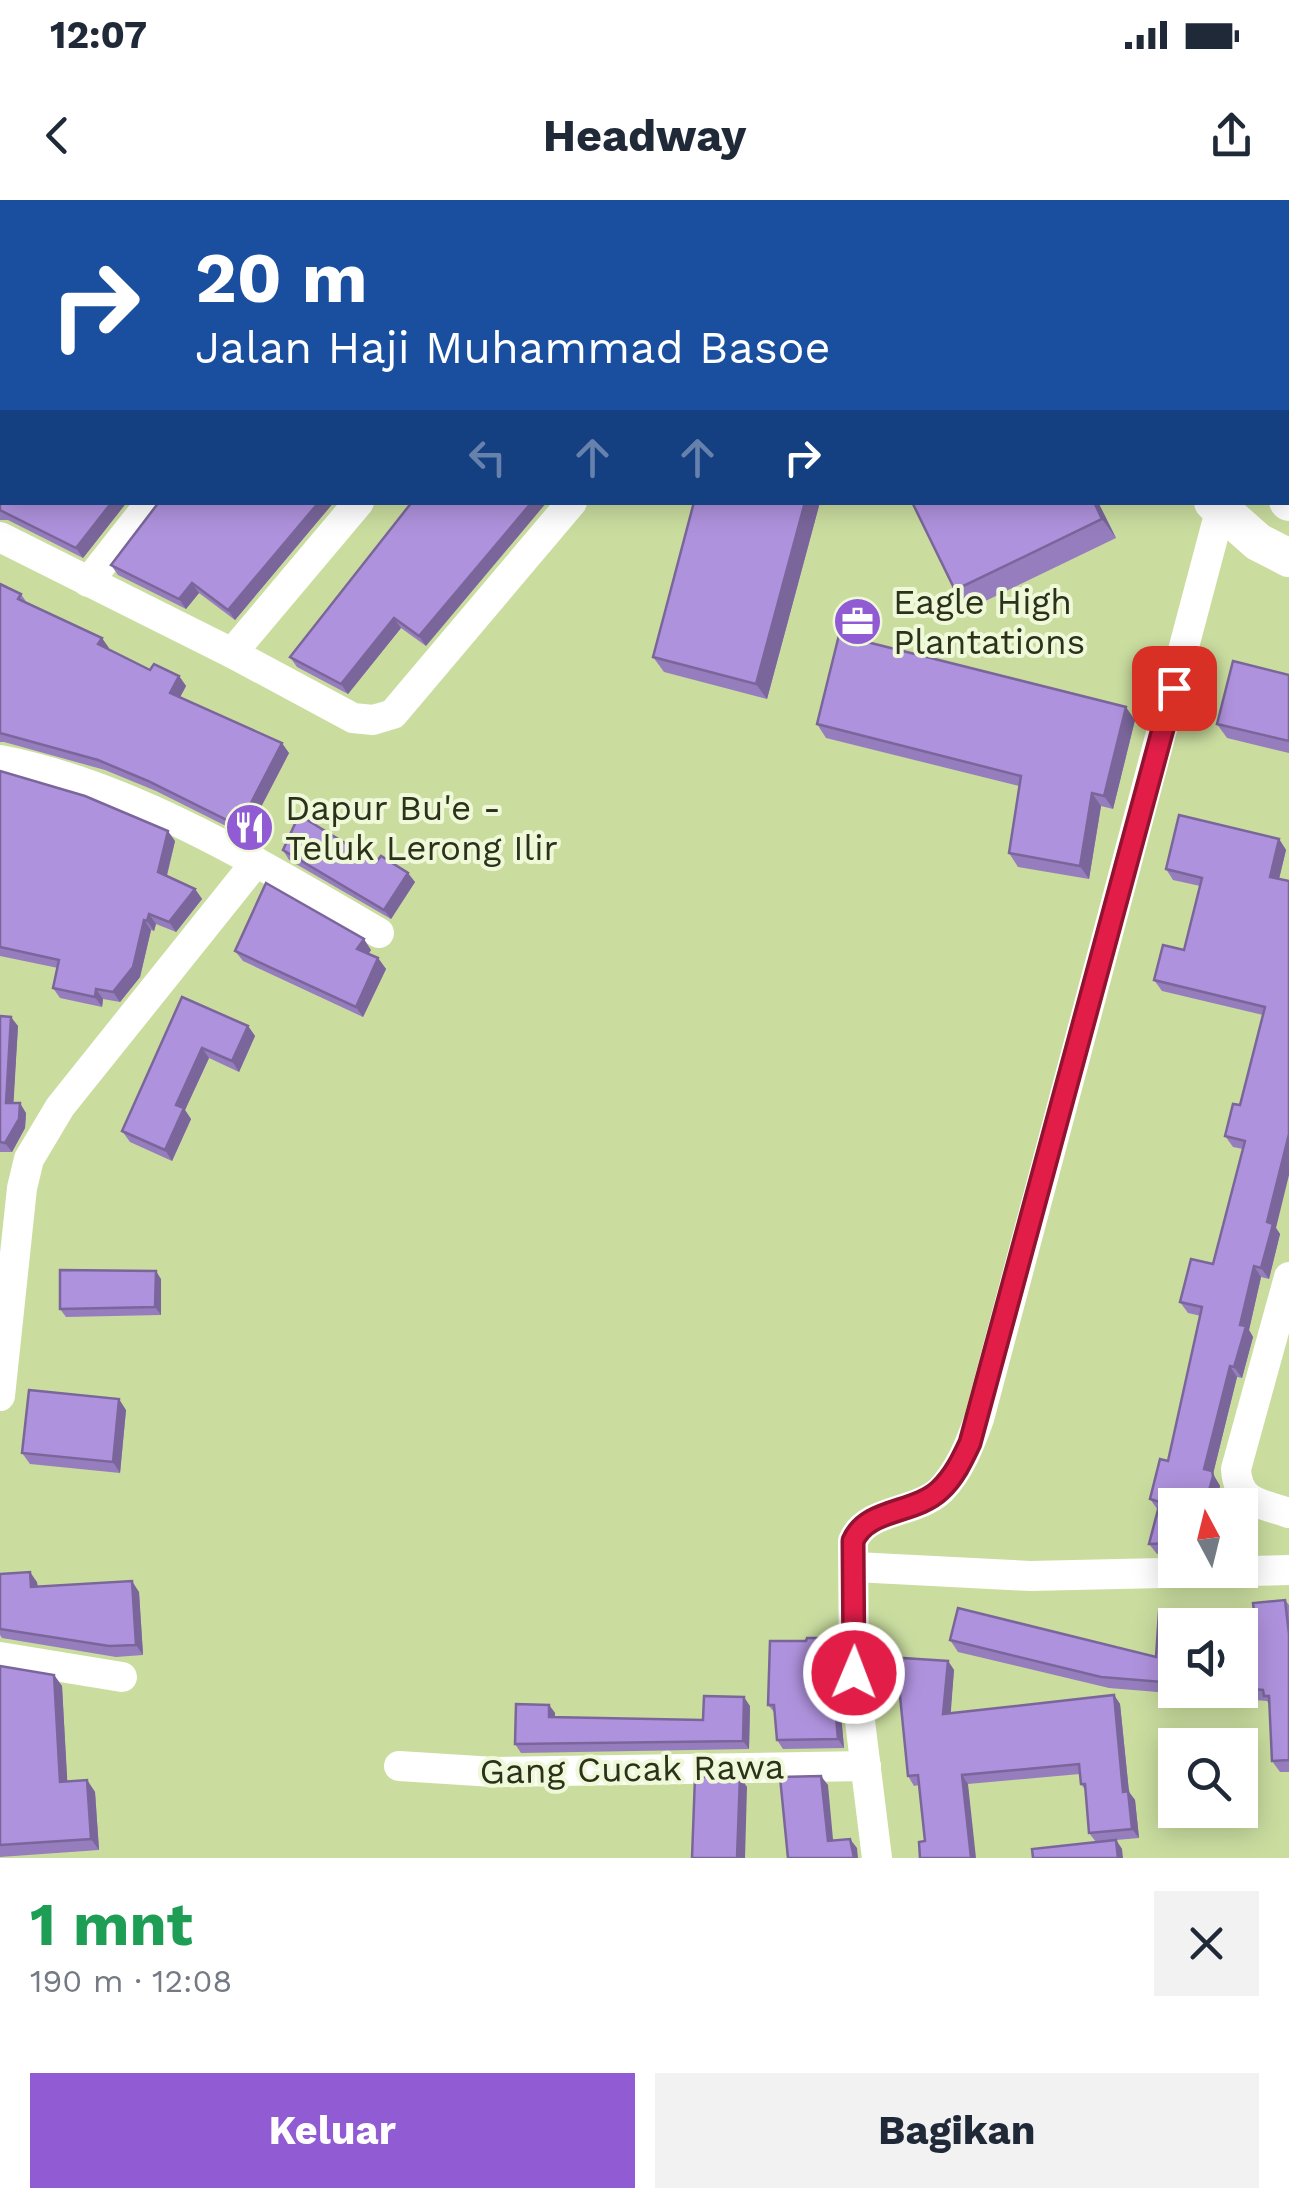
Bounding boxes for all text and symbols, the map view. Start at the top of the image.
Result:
text: 12:07 [50,13,147,57]
icon: back [30,108,85,163]
icon: share [1204,108,1259,163]
text: Headway [543,109,746,162]
text: 20 m [195,237,368,319]
icon: right [30,240,160,370]
text: Jalan Haji Muhammad Basoe [195,321,831,374]
icon: left [460,430,515,485]
icon: ahead [565,430,620,485]
icon: ahead [670,430,725,485]
icon: right [775,430,830,485]
place label: Eagle High Plantations [893,581,1085,663]
office icon: Eagle High Plantations [832,596,884,648]
pin [1132,646,1217,731]
icon: arrive [1147,661,1202,716]
place label: Dapur Bu'e - Teluk Lerong Ilir [285,787,558,869]
restaurant icon: Dapur Bu'e - Teluk Lerong Ilir [224,802,276,854]
north arrow [1158,1488,1258,1588]
map controls [1158,1488,1258,1828]
button: sound [1158,1608,1258,1708]
position arrow [802,1621,906,1725]
button: search [1158,1728,1258,1828]
street label: Gang Cucak Rawa [479,1745,785,1793]
text: 1 mnt [30,1889,193,1960]
button: close [1154,1891,1259,1996]
text: 190 m · 12:08 [30,1962,232,2000]
button: Keluar [30,2073,635,2188]
button: Bagikan [655,2073,1259,2188]

